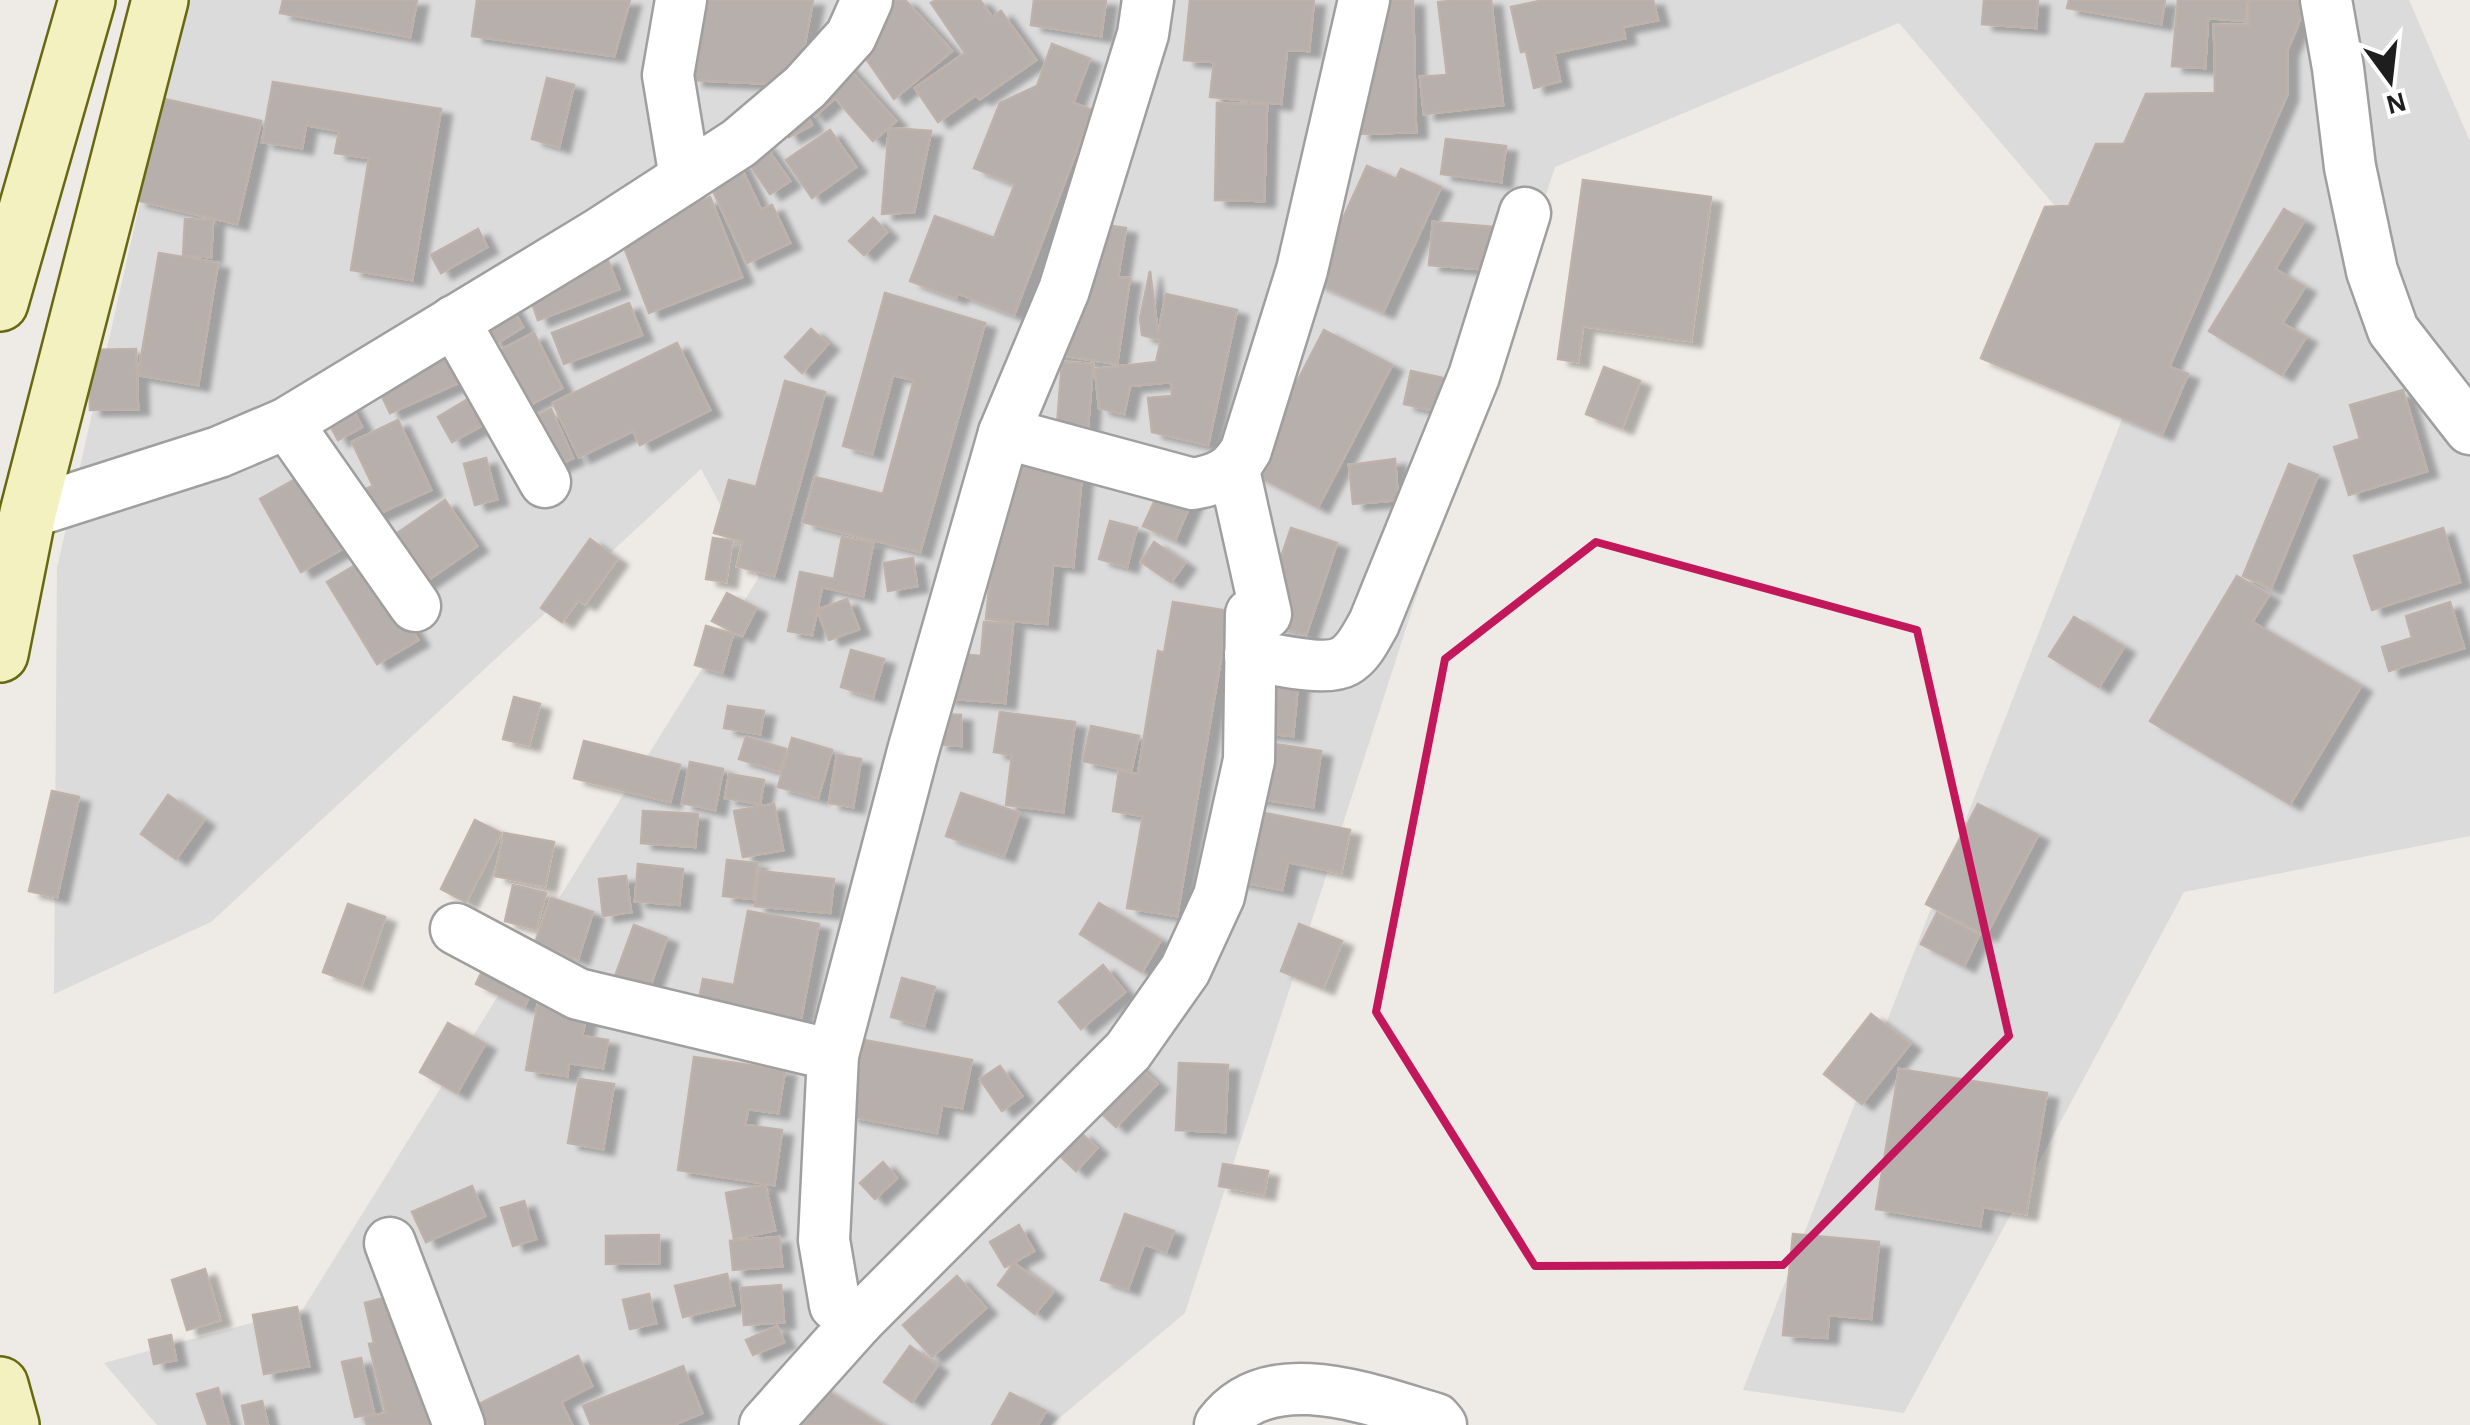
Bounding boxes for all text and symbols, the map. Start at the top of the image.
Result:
north arrow [2340,30,2440,130]
text: N [2383,86,2409,118]

